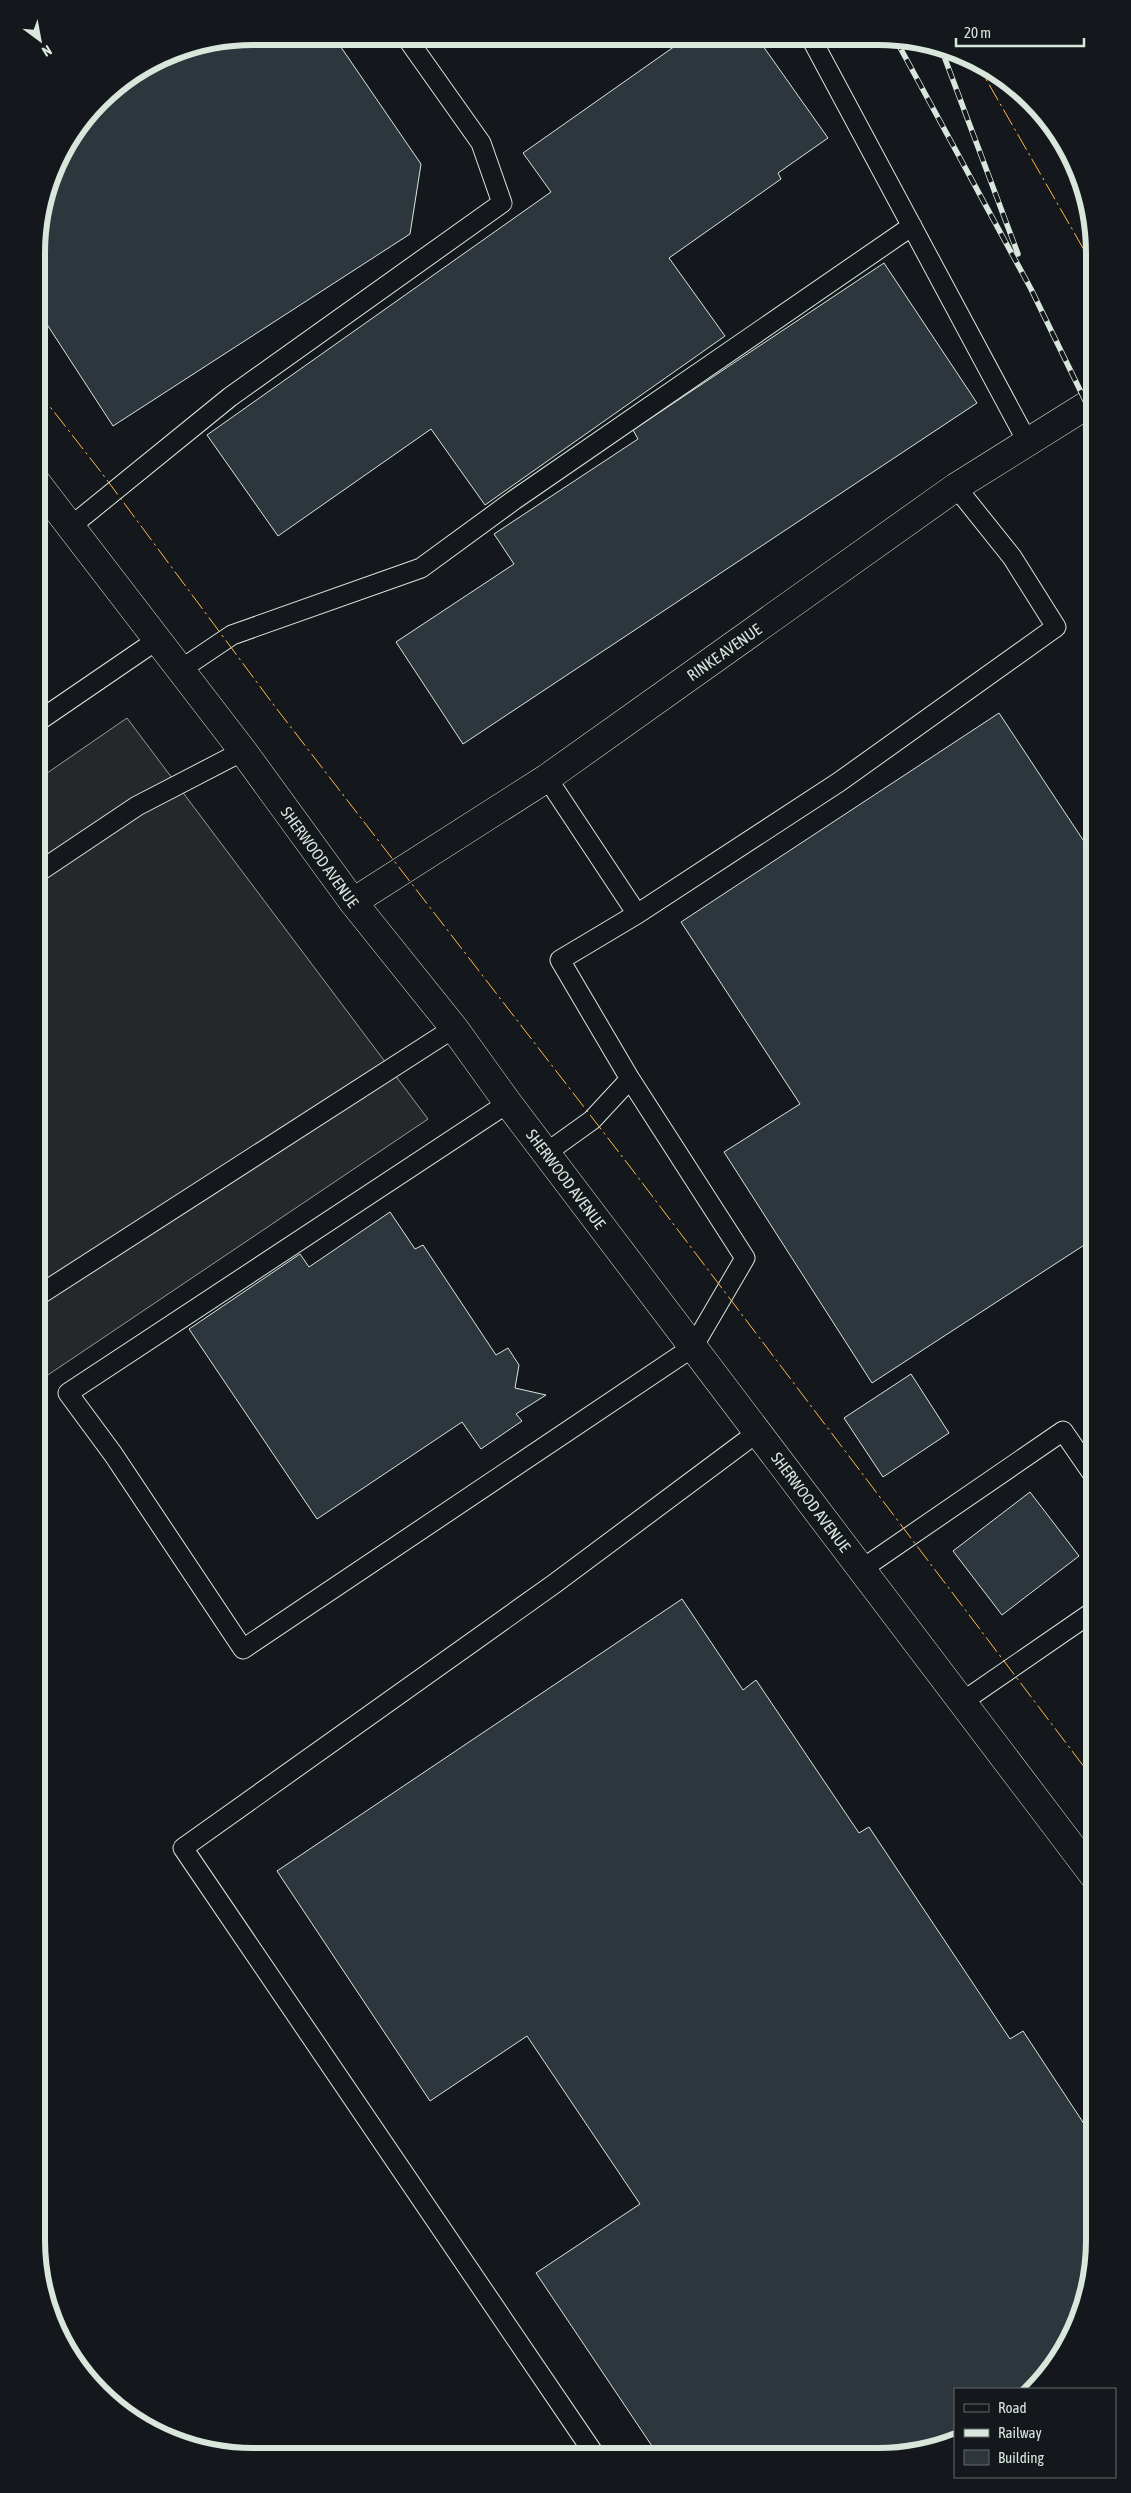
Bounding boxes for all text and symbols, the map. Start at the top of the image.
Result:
north arrow [15,15,65,65]
scale bar [956,15,1084,47]
text: 20 m [964,24,991,41]
text: N [39,42,55,60]
street label: RINKE AVENUE [684,620,765,684]
street label: SHERWOOD AVENUE [278,803,363,911]
street label: SHERWOOD AVENUE [523,1126,609,1232]
street label: SHERWOOD AVENUE [768,1449,854,1555]
legend [954,2388,1116,2478]
text: Road [998,2399,1027,2416]
text: Railway [998,2424,1042,2441]
text: Building [998,2449,1044,2466]

